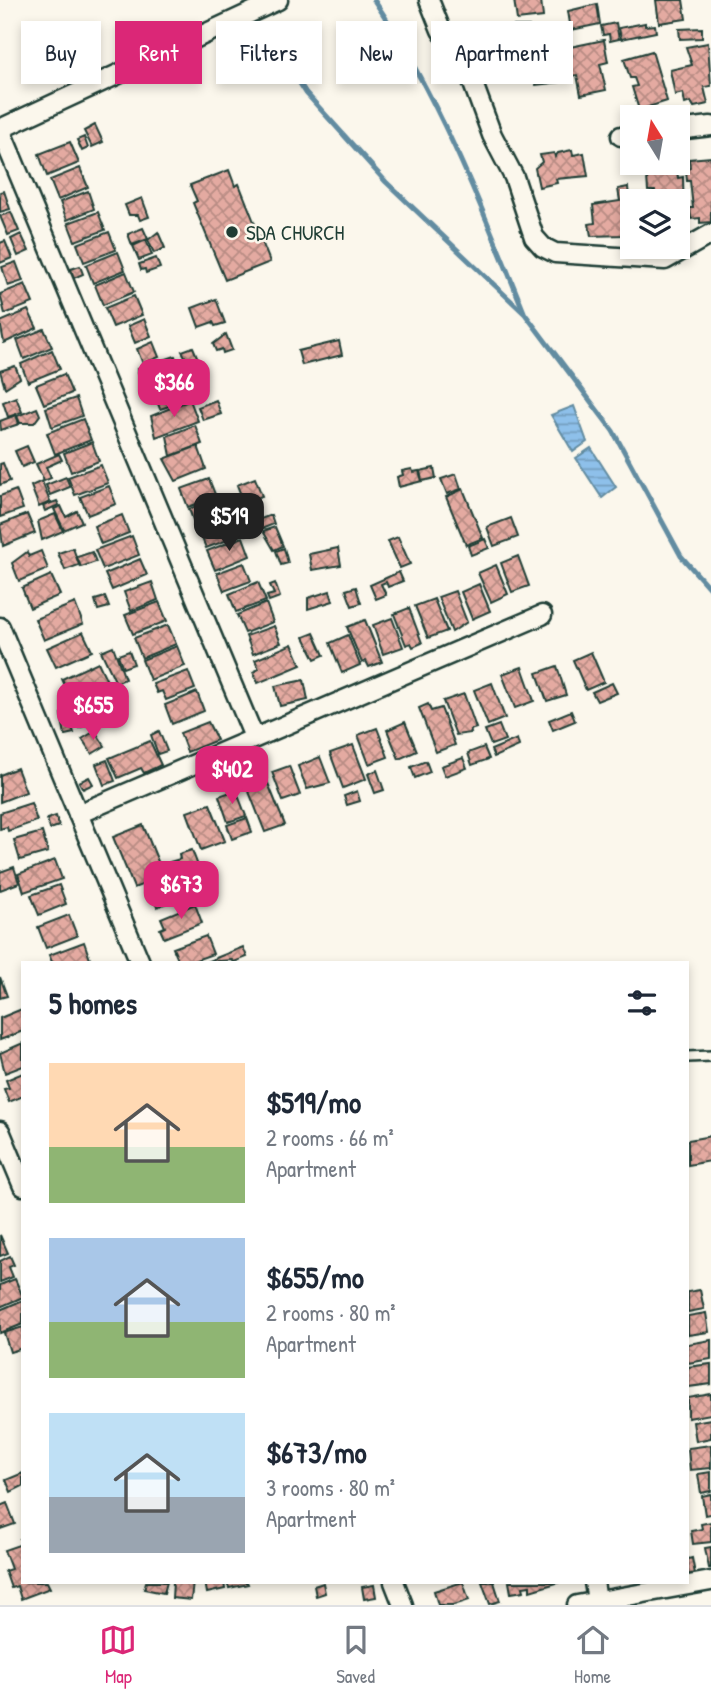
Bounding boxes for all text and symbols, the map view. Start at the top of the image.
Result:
chip: Buy [21,21,101,84]
chip: Rent [115,21,202,84]
chip: Filters [216,21,322,84]
chip: New [336,21,417,84]
chip: Apartment [431,21,573,84]
north arrow [620,105,690,175]
map controls [620,105,690,259]
button: layers [620,189,690,259]
place label: SDA CHURCH [246,218,345,247]
marker: SDA CHURCH [224,224,240,240]
pin: $366 [133,360,215,419]
text: $366 [154,366,194,397]
pin: $519 [188,494,270,553]
text: $519 [210,500,248,531]
pin: $655 [52,682,134,742]
text: $655 [73,689,113,720]
pin: $402 [191,746,273,806]
text: $402 [211,753,253,784]
pin: $673 [140,862,222,921]
text: $673 [160,868,202,899]
text: 5 homes [49,983,137,1023]
icon: filters [623,984,661,1022]
text: $519/mo [266,1082,361,1122]
icon: home [105,1091,189,1175]
text: 2 rooms · 66 m² [266,1122,394,1153]
text: Apartment [266,1153,356,1184]
text: $655/mo [266,1257,364,1297]
icon: home [105,1266,189,1350]
text: 2 rooms · 80 m² [266,1297,396,1328]
text: Apartment [266,1328,356,1359]
text: $673/mo [266,1432,367,1472]
icon: home [105,1441,189,1525]
text: 3 rooms · 80 m² [266,1472,395,1503]
text: Apartment [266,1503,356,1534]
tab: Map [99,1621,137,1689]
tab: Saved [336,1621,375,1689]
tab: Home [574,1621,612,1689]

